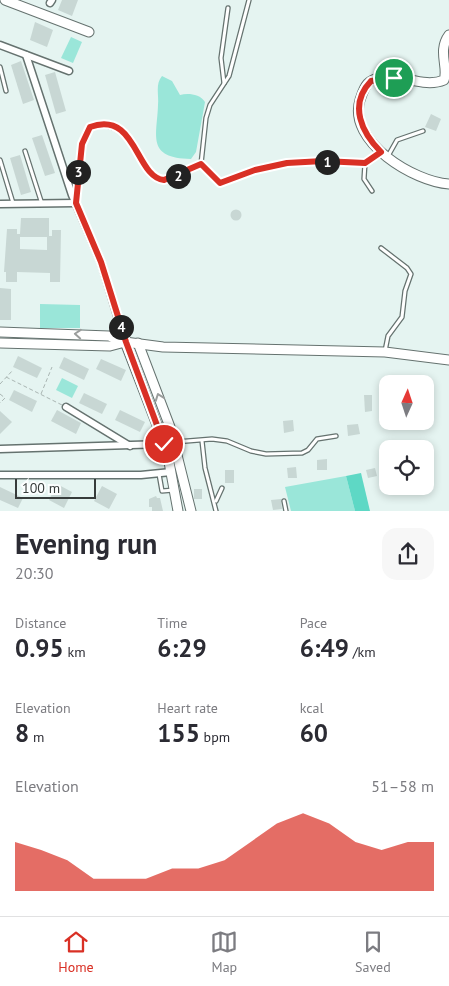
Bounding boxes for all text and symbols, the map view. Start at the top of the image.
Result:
pin [373,57,415,99]
icon: arrive [380,64,408,92]
pin: 1 [314,150,340,174]
text: 1 [324,153,331,171]
pin: 3 [66,160,90,184]
text: 3 [75,163,82,181]
pin: 2 [166,164,190,188]
text: 2 [175,167,182,185]
pin: 4 [108,314,134,340]
text: 4 [118,318,125,336]
one-way arrow [73,329,81,340]
north arrow [379,375,434,430]
map controls [379,375,434,495]
one-way arrow [155,393,165,402]
pin [143,423,185,465]
icon: check [150,430,178,458]
button: locate [379,440,434,495]
scale bar [15,476,96,499]
text: 100 m [22,479,60,497]
text: Evening run [15,525,157,562]
button: share [382,528,434,580]
text: 20:30 [15,563,53,583]
text: Distance [15,614,66,632]
text: Time [157,614,187,632]
text: Pace [300,614,327,632]
text: 0.95 [15,632,64,664]
text: 6:29 [157,632,207,664]
text: 6:49 [300,632,349,664]
text: km [64,643,86,661]
text: /km [349,643,376,661]
text: Elevation [15,699,71,717]
text: Heart rate [157,699,218,717]
text: kcal [300,699,324,717]
text: 8 [15,717,29,749]
text: 155 [157,717,200,749]
text: 60 [300,717,328,749]
text: m [29,728,44,746]
text: bpm [200,728,230,746]
text: Elevation [15,776,79,796]
text: 51–58 m [371,776,434,796]
tab: Home [58,928,94,976]
tab: Map [210,928,238,976]
tab: Saved [355,928,391,976]

